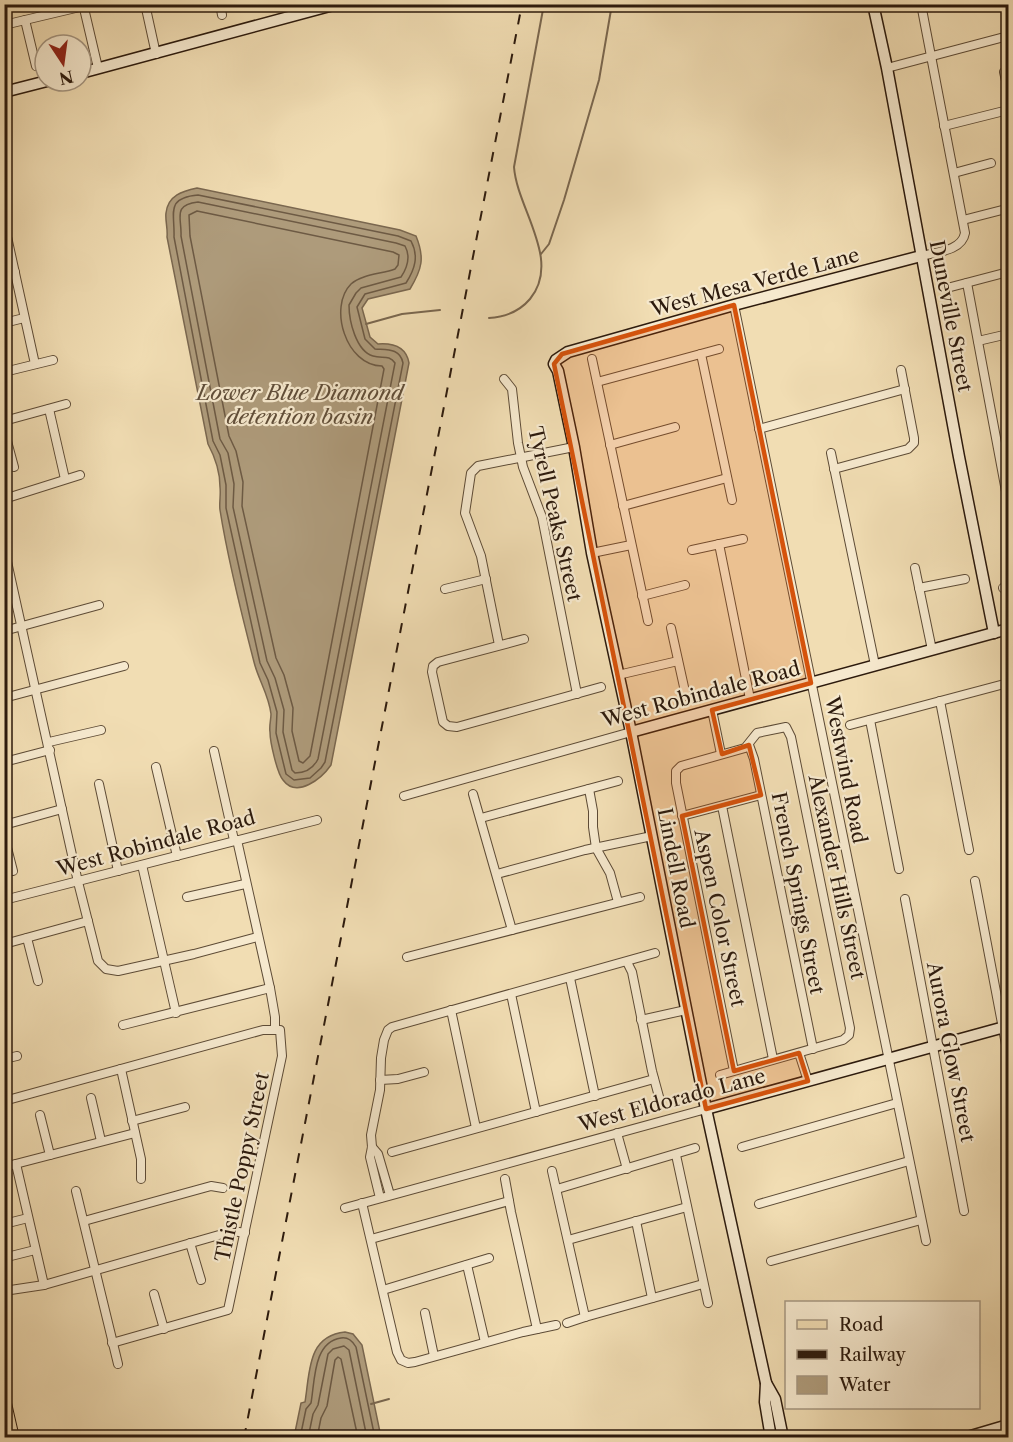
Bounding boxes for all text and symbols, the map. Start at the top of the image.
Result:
north arrow [33,33,93,93]
text: N [57,66,75,89]
street label: Duneville Street [925,238,977,394]
street label: West Mesa Verde Lane [647,243,862,322]
water label: Lower Blue Diamond detention basin [195,380,406,429]
street label: Tyrell Peaks Street [523,424,587,604]
street label: West Robindale Road [598,656,803,732]
street label: Westwind Road [820,693,872,846]
street label: Alexander Hills Street [803,772,870,981]
street label: French Springs Street [767,790,829,996]
street label: West Robindale Road [53,805,258,881]
street label: Lindell Road [653,806,699,930]
street label: Aspen Color Street [689,826,751,1009]
street label: Aurora Glow Street [922,959,980,1144]
street label: West Eldorado Lane [575,1063,768,1137]
street label: Thistle Poppy Street [210,1070,274,1264]
legend [785,1301,980,1409]
text: Road [839,1314,884,1336]
text: Railway [839,1344,907,1366]
text: Water [838,1374,891,1396]

